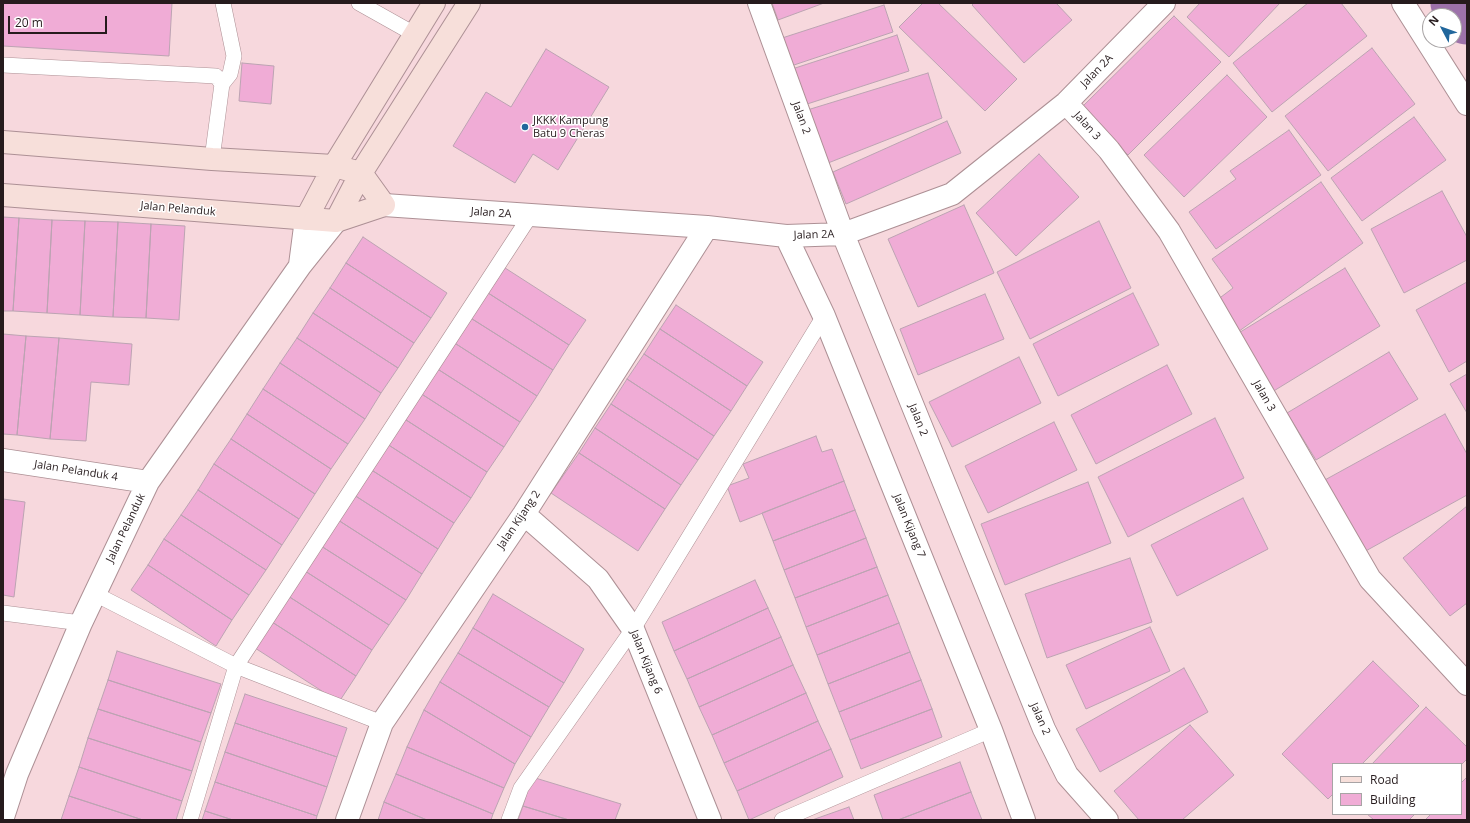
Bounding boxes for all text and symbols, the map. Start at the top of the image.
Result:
scale bar [10,8,109,34]
north arrow [1422,8,1462,48]
text: N [1425,12,1442,29]
text: 20 m [15,14,43,31]
street label: Jalan 2A [1078,52,1116,90]
street label: Jalan 2 [789,100,813,136]
street label: Jalan 3 [1071,109,1103,143]
place label: JKKK Kampung Batu 9 Cheras [533,114,608,140]
marker: JKKK Kampung Batu 9 Cheras [520,122,530,132]
street label: Jalan Pelanduk [140,199,216,219]
street label: Jalan 2A [470,205,512,221]
street label: Jalan 2A [793,228,835,242]
street label: Jalan 3 [1250,378,1278,414]
street label: Jalan 2 [906,402,930,438]
street label: Jalan Pelanduk 4 [33,458,119,484]
street label: Jalan Kijang 2 [495,488,543,552]
street label: Jalan Pelanduk [104,491,148,565]
street label: Jalan Kijang 7 [890,492,928,560]
street label: Jalan Kijang 6 [627,628,665,696]
street label: Jalan 2 [1027,701,1053,737]
legend [1332,763,1462,815]
text: Road [1370,771,1399,788]
text: Building [1370,791,1415,808]

